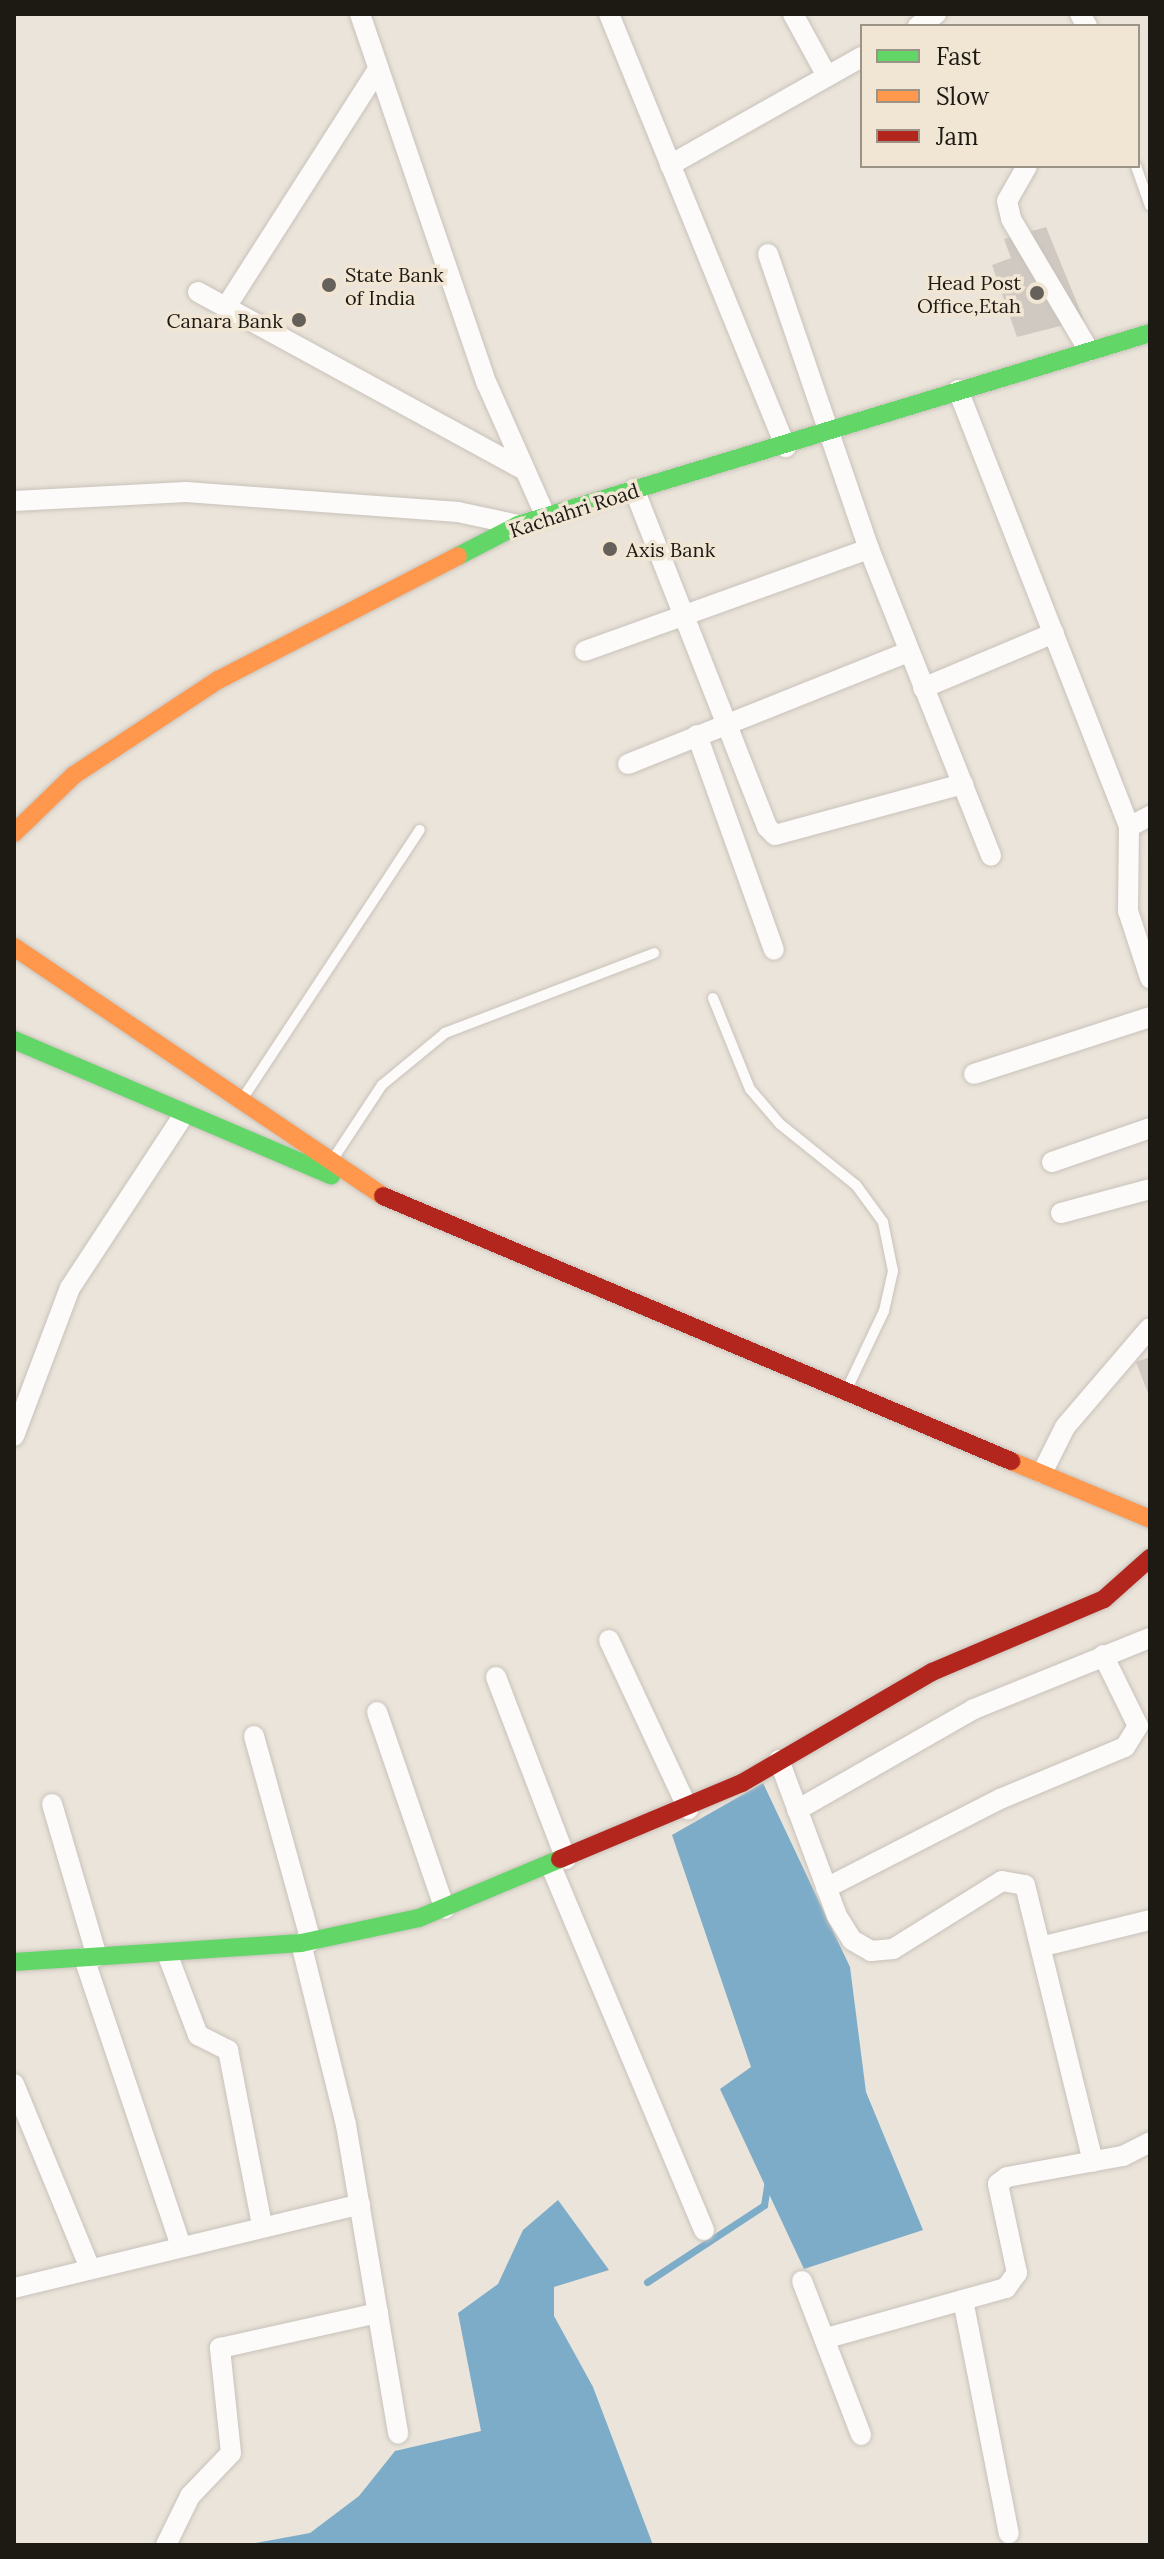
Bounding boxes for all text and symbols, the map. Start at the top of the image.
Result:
legend [860,24,1140,168]
text: Fast [936,41,981,72]
text: Slow [936,81,989,112]
text: Jam [936,121,978,152]
place label: State Bank of India [345,262,444,309]
place label: Head Post Office,Etah [917,270,1021,317]
marker: State Bank of India [320,276,338,294]
marker: Head Post Office,Etah [1028,284,1046,302]
place label: Canara Bank [167,308,283,332]
marker: Canara Bank [290,311,308,329]
street label: Kachahri Road [506,478,642,542]
place label: Axis Bank [626,537,715,561]
marker: Axis Bank [601,540,619,558]

